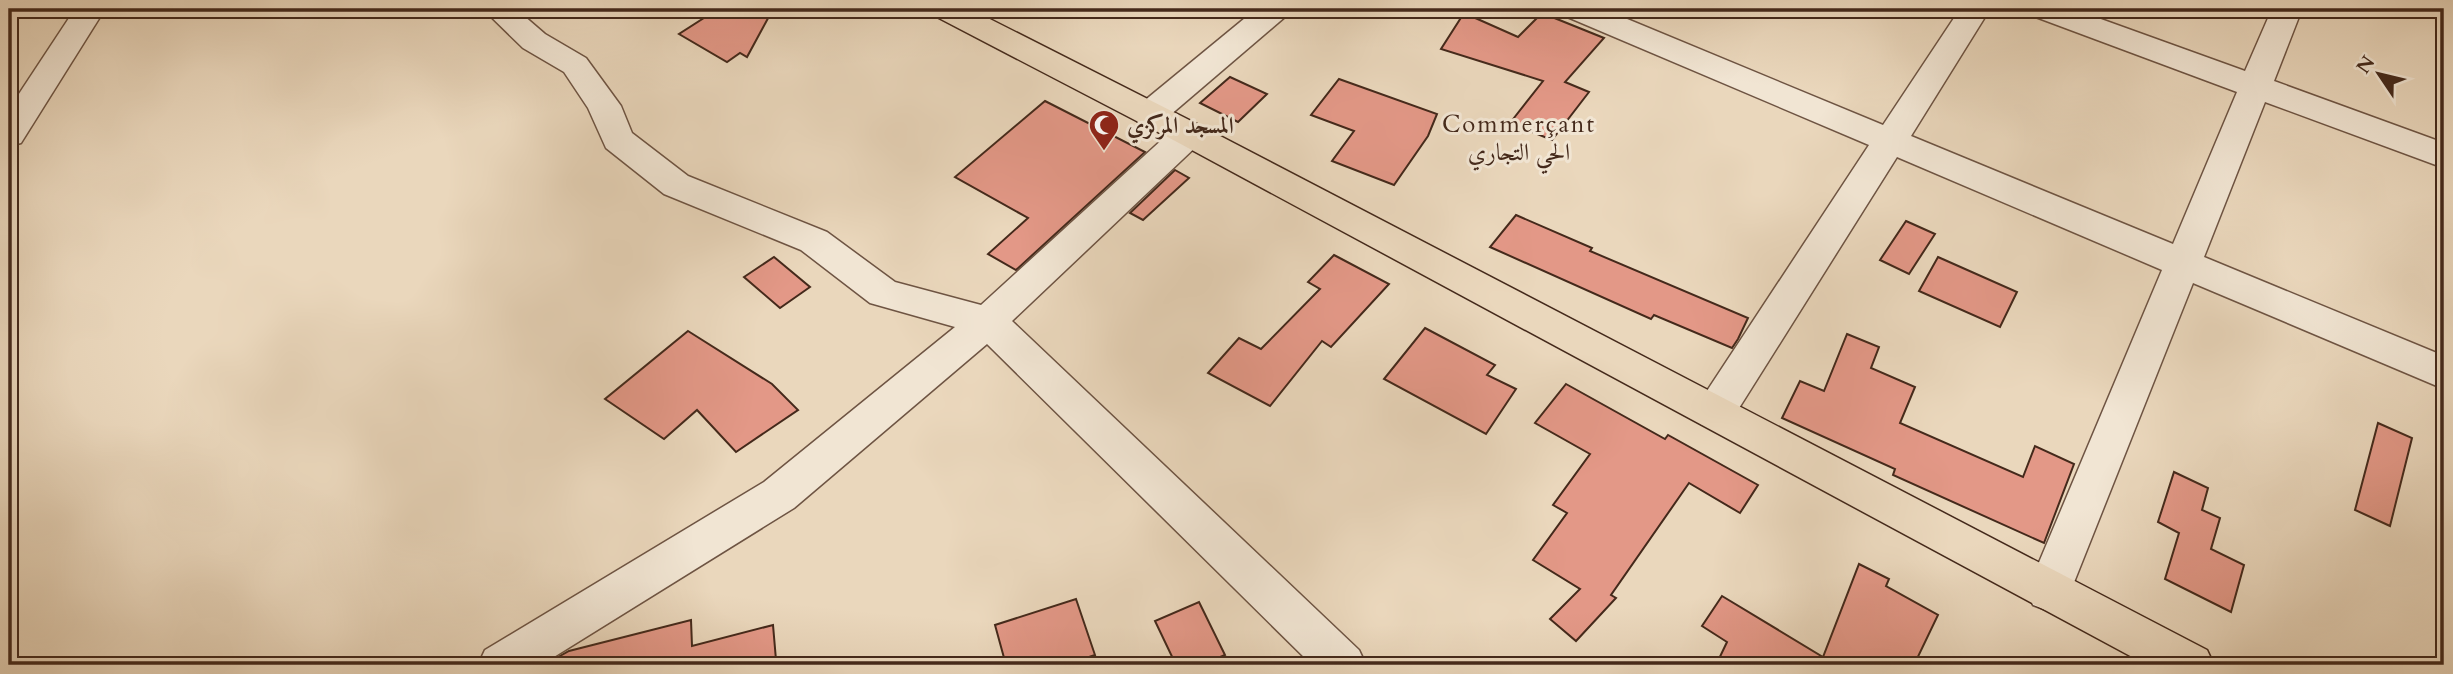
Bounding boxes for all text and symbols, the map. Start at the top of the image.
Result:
north arrow [2344,38,2414,108]
text: N [2351,50,2382,79]
mosque icon: المسجد المركزي [1087,108,1121,152]
district label: Commerçant الحي التجاري [1442,108,1596,175]
place label: المسجد المركزي [1127,110,1234,144]

